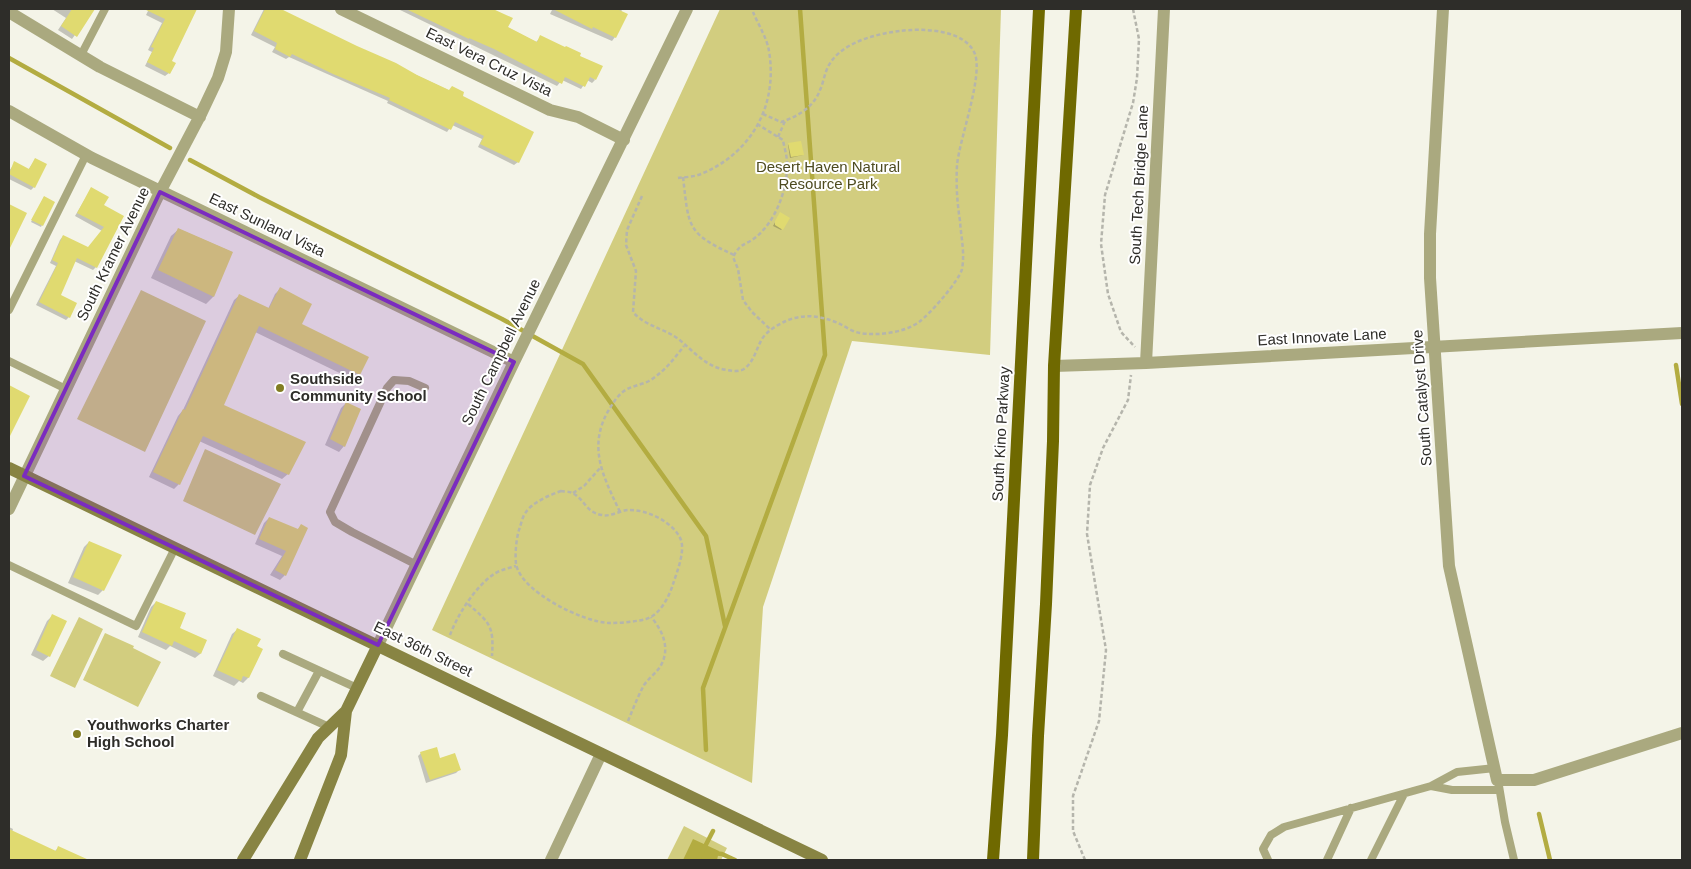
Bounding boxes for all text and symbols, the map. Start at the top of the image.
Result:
street label: East Vera Cruz Vista [423,24,556,100]
street label: South Tech Bridge Lane [1126,105,1151,265]
park label: Desert Haven Natural Resource Park [756,158,900,192]
street label: South Kramer Avenue [73,184,152,323]
street label: East Sunland Vista [207,189,328,260]
street label: South Campbell Avenue [458,276,543,428]
street label: East Innovate Lane [1257,325,1387,348]
street label: South Catalyst Drive [1408,329,1435,467]
street label: South Kino Parkway [988,366,1013,502]
place label: Southside Community School [290,370,427,404]
marker: Southside Community School [274,382,286,394]
street label: East 36th Street [371,617,476,680]
place label: Youthworks Charter High School [87,716,229,750]
marker: Youthworks Charter High School [71,728,83,740]

